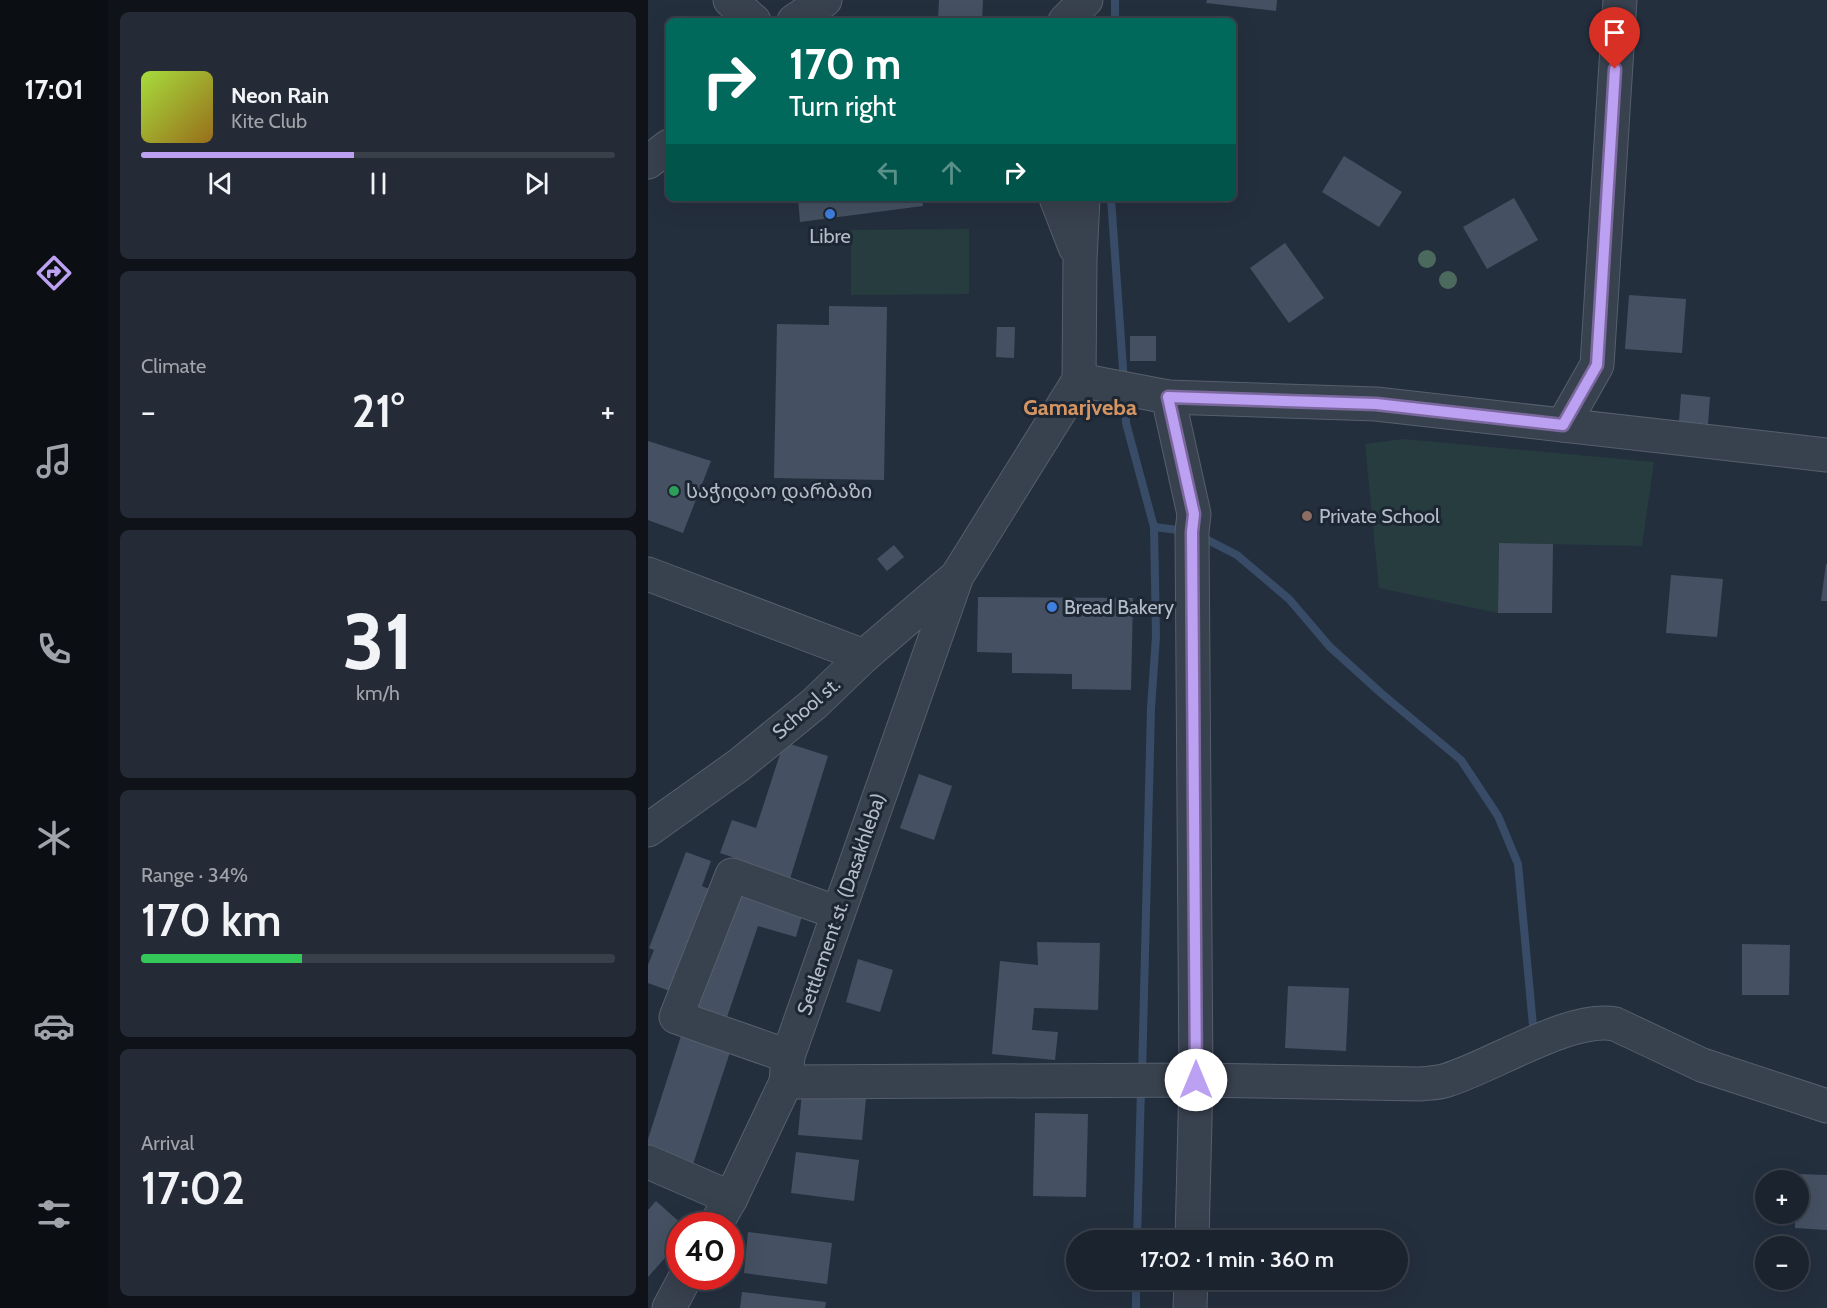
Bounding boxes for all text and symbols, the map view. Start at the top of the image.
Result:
pin [1589,7,1640,69]
icon: arrive [1598,16,1631,49]
text: 170 m [789,38,901,90]
icon: right [690,42,768,120]
text: 17:01 [25,73,83,106]
text: Neon Rain [231,82,329,109]
text: Turn right [789,90,896,123]
text: Kite Club [231,109,307,133]
icon: left [872,156,905,189]
icon: ahead [935,156,968,189]
icon: right [998,156,1031,189]
icon: previous [204,167,237,200]
icon: pause [362,167,395,200]
icon: next [520,167,553,200]
marker: Libre [823,207,837,221]
place label: Libre [809,224,851,248]
icon: directions [33,252,75,294]
text: Climate [141,354,206,378]
text: 21° [352,384,404,438]
text: − [141,391,156,431]
text: + [600,391,615,431]
district label: Gamarjveba [1023,394,1137,421]
icon: music [33,440,75,482]
place label: საჭიდაო დარბაზი [686,479,872,504]
marker: საჭიდაო დარბაზი [667,484,681,498]
place label: Private School [1319,504,1440,528]
marker: Private School [1300,509,1314,523]
text: 31 [343,594,413,689]
place label: Bread Bakery [1064,595,1174,619]
marker: Bread Bakery [1045,600,1059,614]
icon: phone [33,628,75,670]
street label: School st. [767,672,845,744]
text: km/h [356,681,400,705]
street label: Settlement st. (Dasakhleba) [792,790,890,1018]
icon: climate [33,817,75,859]
text: Range · 34% [141,863,248,887]
text: 170 km [141,893,282,947]
icon: car [33,1005,75,1047]
position arrow [1164,1048,1228,1112]
text: Arrival [141,1131,194,1155]
text: 17:02 [141,1161,245,1215]
map controls [1755,1170,1809,1290]
button: + [1755,1170,1809,1224]
icon: filters [33,1193,75,1235]
speed limit sign: 40 [666,1212,744,1290]
button: − [1755,1236,1809,1290]
text: 17:02 · 1 min · 360 m [1140,1246,1334,1273]

